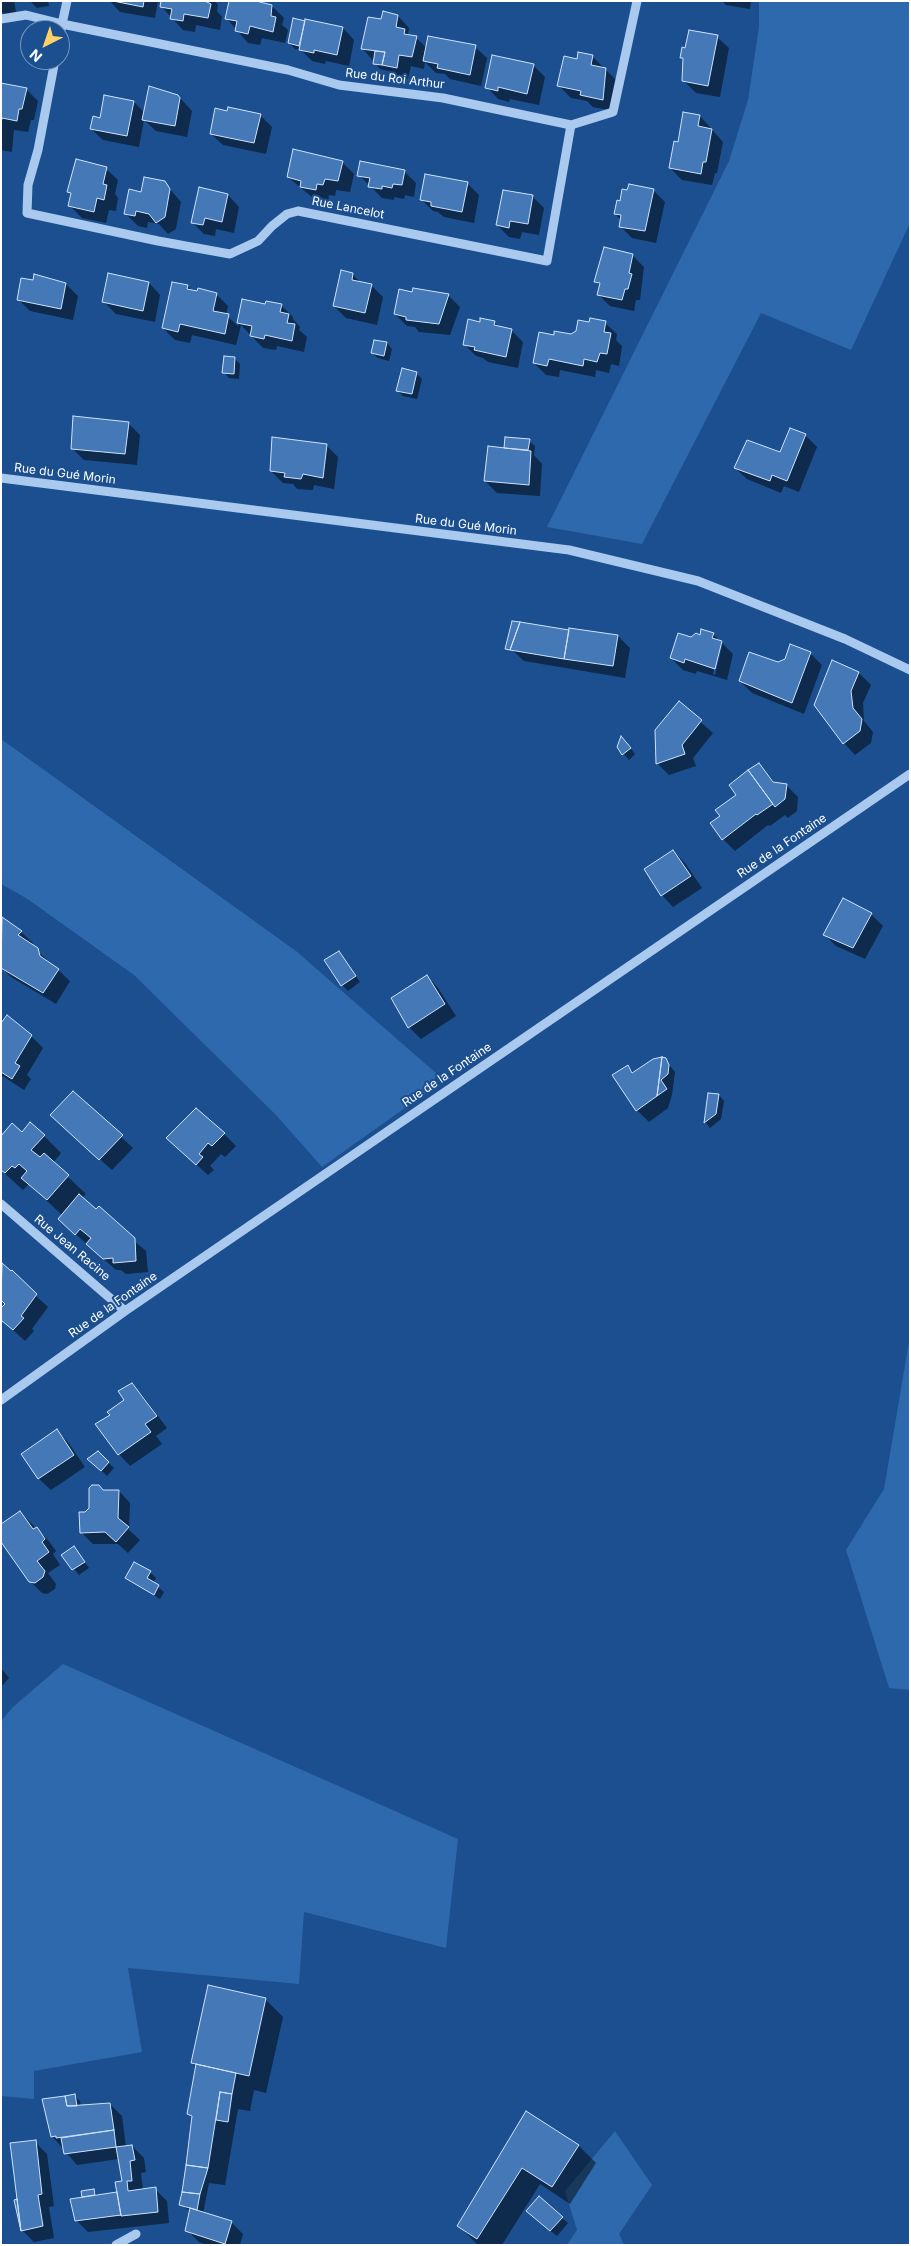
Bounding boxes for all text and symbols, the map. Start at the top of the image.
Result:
north arrow [20,20,70,70]
text: N [26,46,45,66]
street label: Rue du Roi Arthur [345,66,445,92]
street label: Rue Lancelot [310,194,386,222]
street label: Rue du Gué Morin [13,461,117,487]
street label: Rue du Gué Morin [414,512,518,538]
street label: Rue de la Fontaine [735,811,829,881]
street label: Rue de la Fontaine [400,1040,494,1110]
street label: Rue Jean Racine [31,1212,113,1284]
street label: Rue de la Fontaine [66,1269,160,1341]

